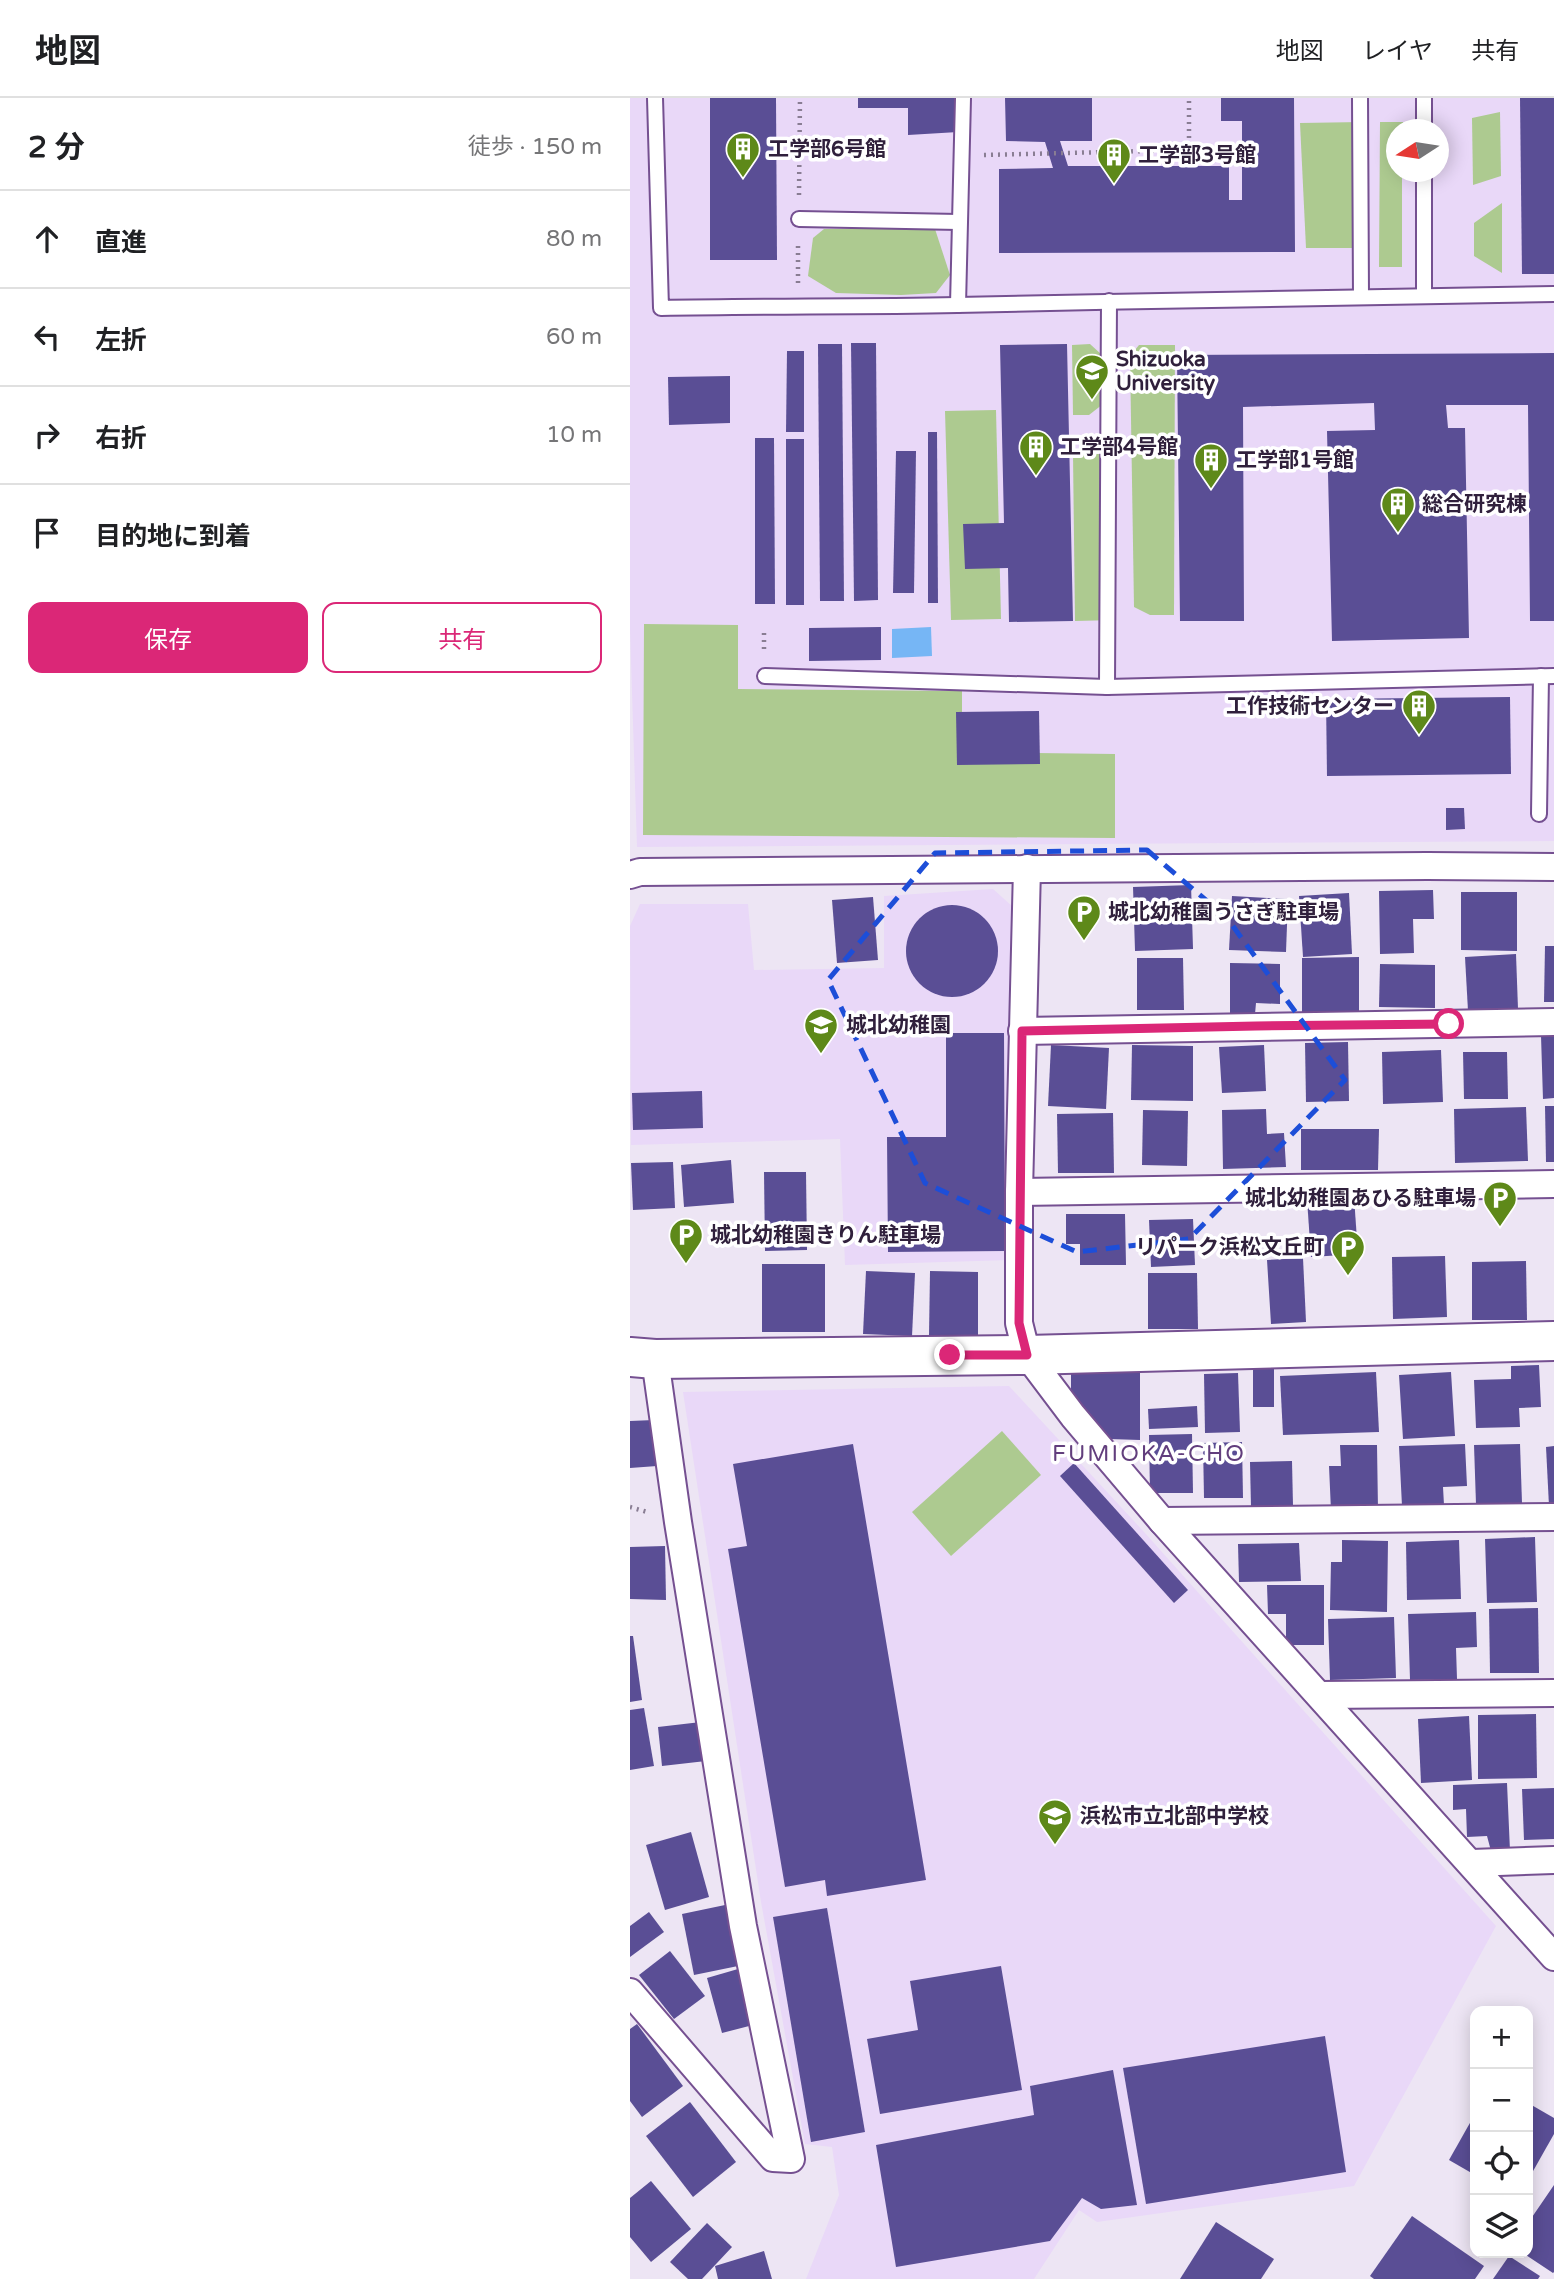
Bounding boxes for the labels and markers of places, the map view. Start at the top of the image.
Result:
building icon: 工学部6号館 [724,130,762,179]
building icon: 工学部3号館 [1095,136,1133,185]
place label: 工学部6号館 [768,137,886,162]
place label: 工学部3号館 [1138,143,1256,168]
place label: Shizuoka University [1116,347,1216,396]
school or university icon: Shizuoka University [1073,352,1111,401]
building icon: 工学部4号館 [1017,428,1055,477]
place label: 工学部4号館 [1060,435,1178,460]
building icon: 工学部1号館 [1192,441,1230,490]
place label: 工学部1号館 [1236,448,1354,473]
building icon: 総合研究棟 [1379,485,1417,534]
place label: 総合研究棟 [1422,492,1527,517]
building icon: 工作技術センター [1400,687,1438,736]
place label: 工作技術センター [1226,694,1394,719]
parking icon: 城北幼稚園うさぎ駐車場 [1065,893,1103,942]
place label: 城北幼稚園うさぎ駐車場 [1108,900,1339,925]
school or university icon: 城北幼稚園 [802,1006,840,1055]
place label: 城北幼稚園 [846,1013,951,1038]
parking icon: 城北幼稚園あひる駐車場 [1481,1179,1519,1228]
place label: 城北幼稚園あひる駐車場 [1245,1186,1476,1211]
parking icon: 城北幼稚園きりん駐車場 [667,1216,705,1265]
place label: 城北幼稚園きりん駐車場 [710,1223,941,1248]
parking icon: リパーク浜松文丘町 [1329,1228,1367,1277]
place label: リパーク浜松文丘町 [1135,1235,1324,1260]
school or university icon: 浜松市立北部中学校 [1036,1797,1074,1846]
place label: 浜松市立北部中学校 [1080,1804,1269,1829]

